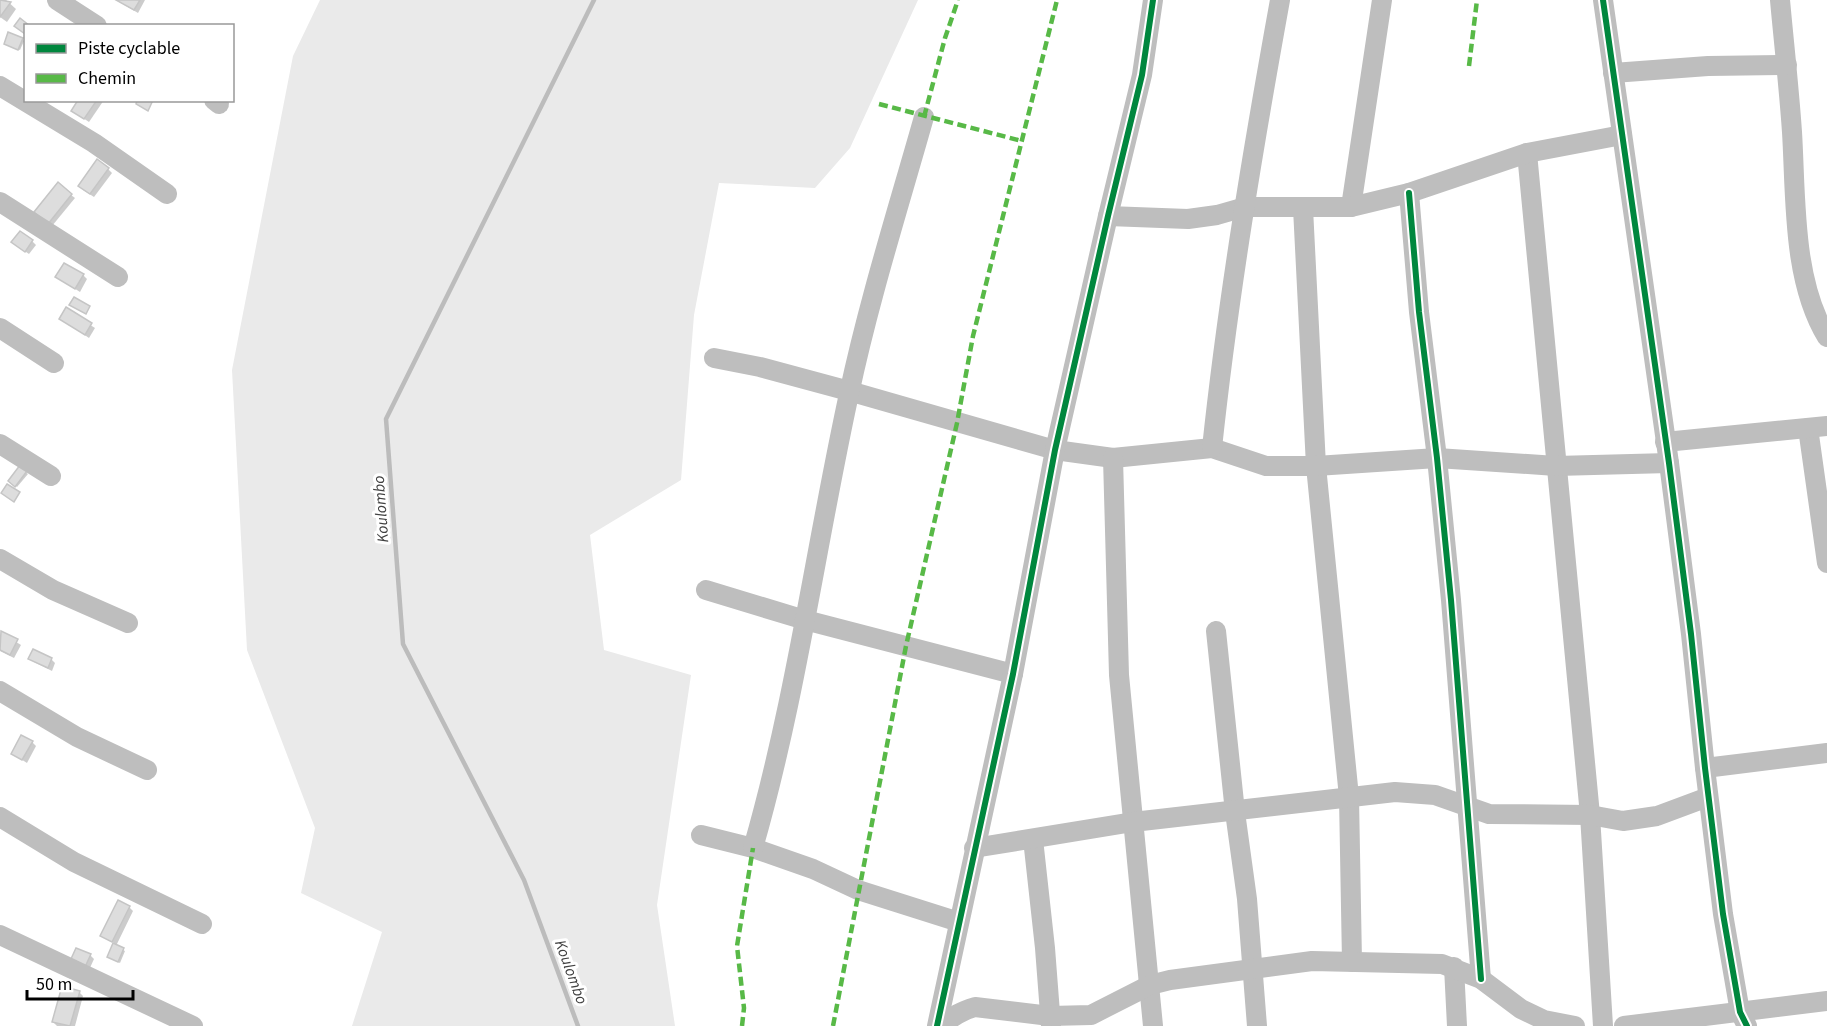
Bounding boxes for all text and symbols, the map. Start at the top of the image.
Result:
legend [24,24,234,102]
text: Piste cyclable [78,36,180,61]
text: Chemin [78,66,136,91]
water label: Koulombo [368,475,394,543]
water label: Koulombo [549,937,593,1007]
scale bar [27,963,134,1001]
text: 50 m [36,972,72,997]

